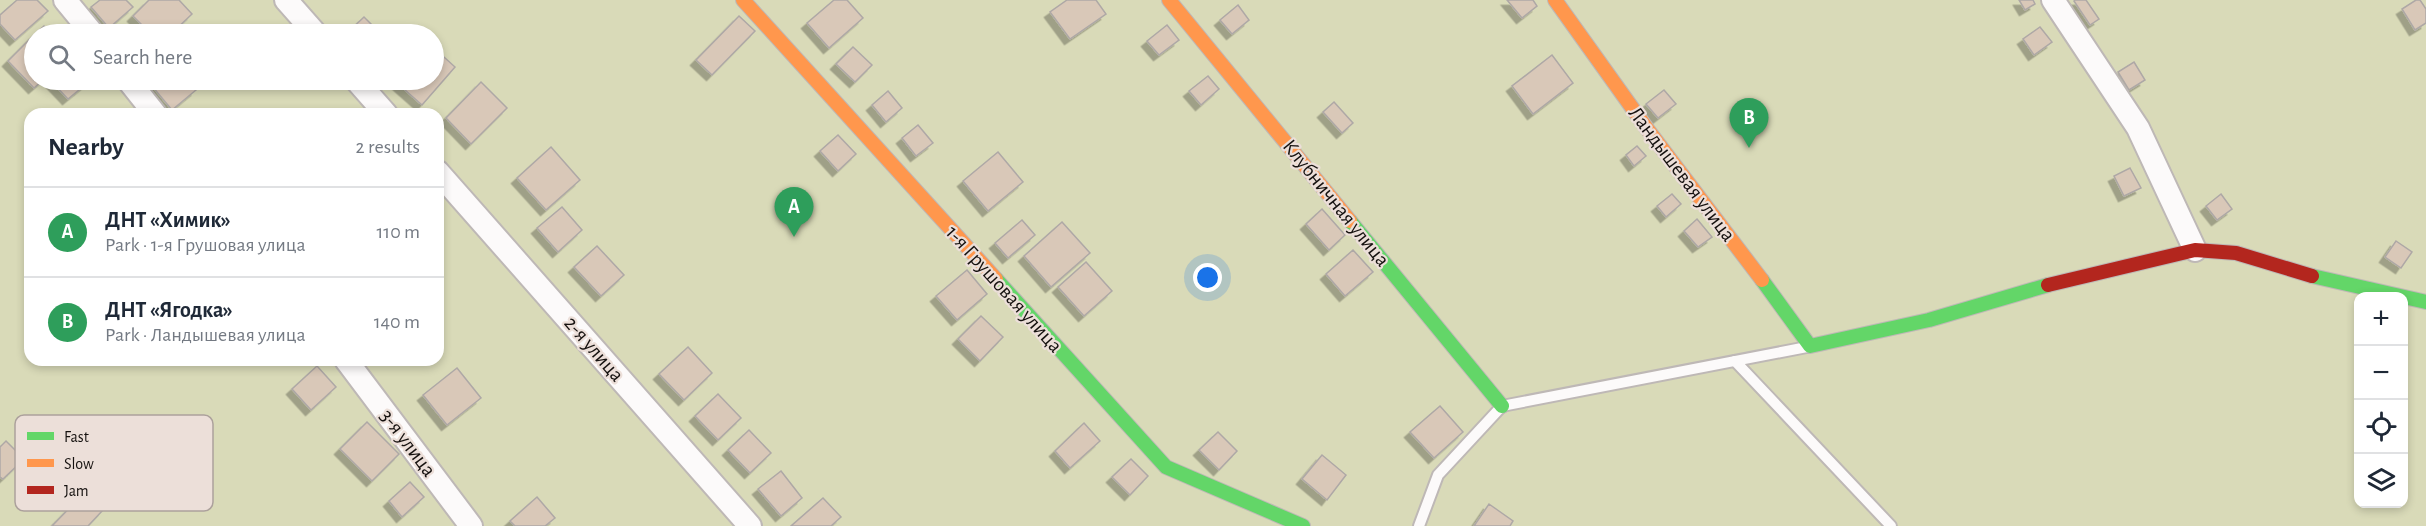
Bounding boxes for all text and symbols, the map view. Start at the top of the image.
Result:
search box [24,24,444,90]
icon: search [45,41,78,74]
text: Search here [93,46,192,68]
pin: B [1730,98,1768,148]
street label: Ландышевая улица [1625,103,1740,246]
text: Nearby [48,134,124,160]
street label: Клубничная улица [1279,136,1394,271]
text: 2 results [356,137,420,157]
pin: A [774,188,814,237]
text: ДНТ «Химик» [105,209,231,231]
text: A [62,222,74,242]
text: 110 m [376,222,420,242]
street label: 1-я Грушовая улица [942,222,1067,357]
text: Park · 1-я Грушовая улица [105,235,306,255]
your location [1193,263,1222,292]
map controls [2354,292,2408,508]
button: + [2354,292,2408,346]
text: ДНТ «Ягодка» [105,299,233,321]
text: B [62,312,73,332]
text: 140 m [374,312,420,332]
street label: 2-я улица [560,312,628,386]
text: Park · Ландышевая улица [105,325,306,345]
button: − [2354,346,2408,400]
button: locate [2354,400,2408,454]
street label: 3-я улица [376,405,440,481]
legend [15,415,213,511]
text: Fast [64,429,89,445]
button: layers [2354,454,2408,508]
text: Slow [64,456,94,472]
text: Jam [64,483,89,499]

